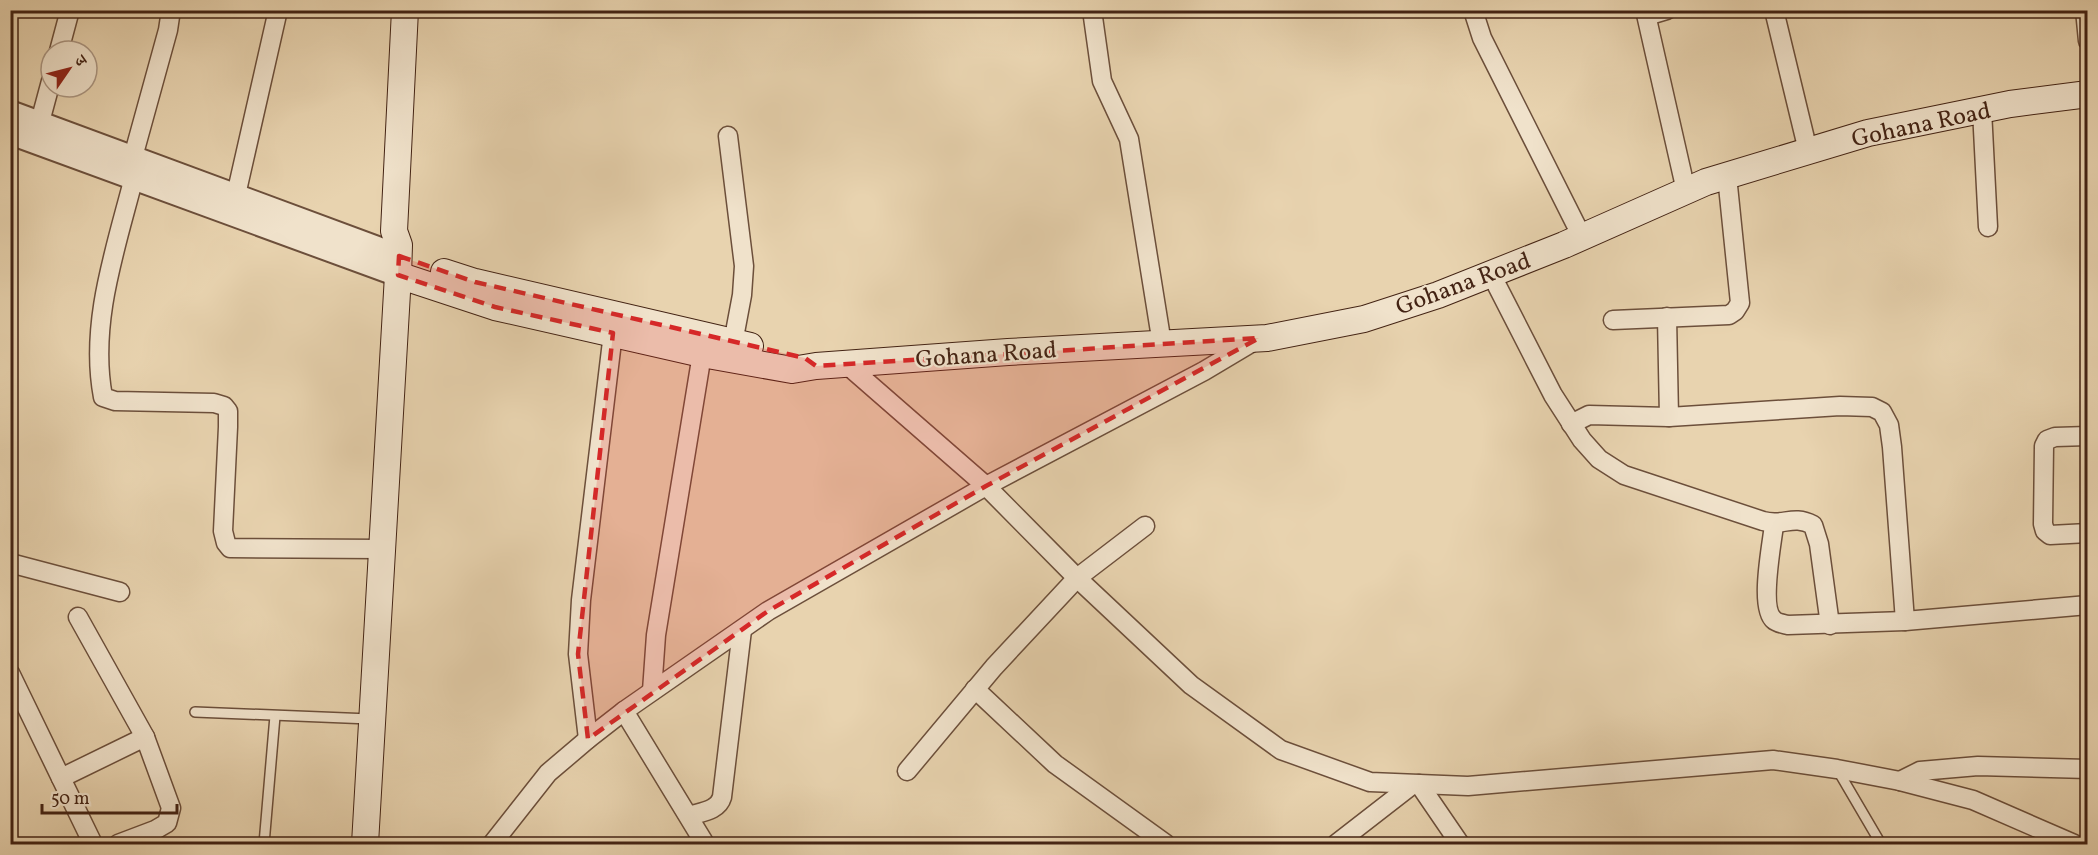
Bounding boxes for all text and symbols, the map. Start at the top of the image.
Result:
north arrow [39,39,99,99]
text: उ [68,51,92,73]
street label: Gohana Road [1849,95,1994,157]
street label: Gohana Road [1391,245,1536,325]
street label: Gohana Road [914,334,1058,378]
scale bar [42,777,177,815]
text: 50 m [51,787,90,812]

